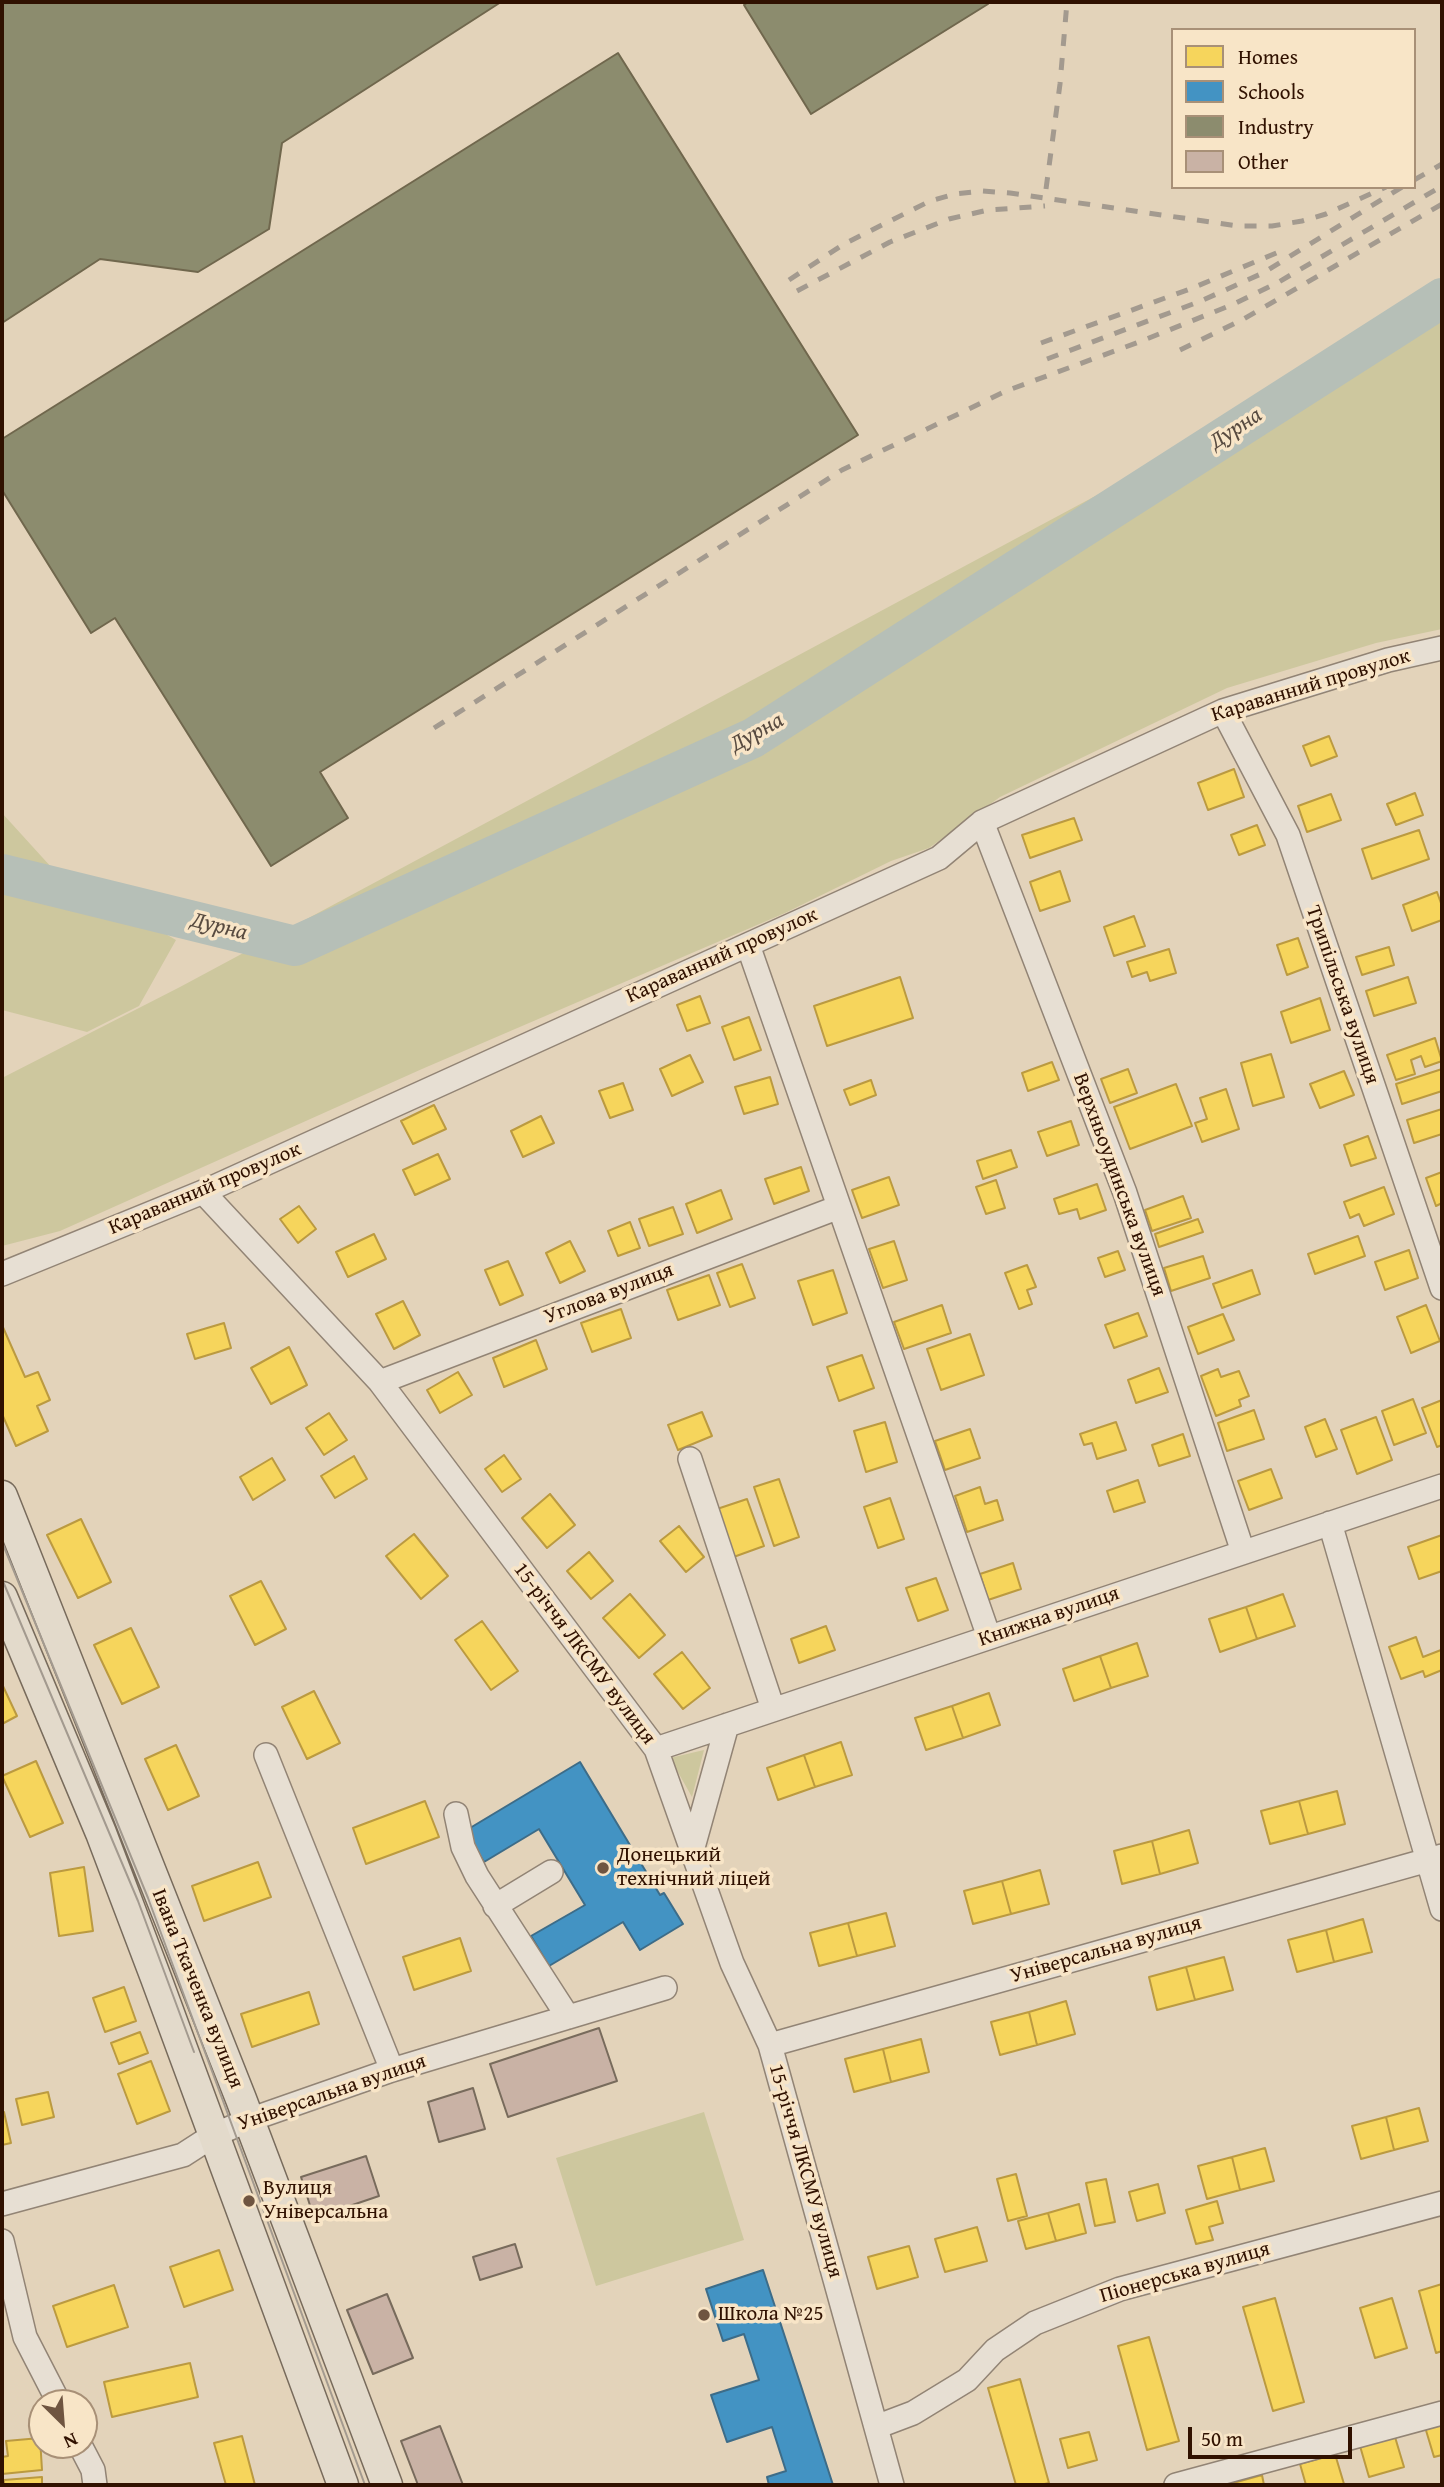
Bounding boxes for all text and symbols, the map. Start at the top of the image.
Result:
legend [1171,28,1416,189]
text: Homes [1238,41,1298,72]
text: Schools [1238,76,1305,107]
text: Industry [1238,111,1314,142]
text: Other [1238,146,1288,177]
water label: Дурна [1204,402,1268,456]
street label: Караванний провулок [1209,644,1413,728]
water label: Дурна [725,707,789,759]
street label: Караванний провулок [623,902,821,1010]
street label: Трипільська вулиця [1300,902,1384,1088]
water label: Дурна [188,907,250,947]
street label: Верхньоудинська вулиця [1067,1070,1171,1300]
street label: Караванний провулок [105,1137,305,1241]
street label: Углова вулиця [541,1258,677,1330]
street label: 15-річчя ЛКСМУ вулиця [507,1558,661,1750]
street label: Книжна вулиця [975,1581,1123,1653]
place label: Донецький технічний ліцей [617,1843,771,1893]
marker: Донецький технічний ліцей [595,1860,611,1876]
street label: Івана Ткаченка вулиця [145,1886,249,2092]
street label: Універсальна вулиця [1008,1911,1204,1989]
street label: Універсальна вулиця [235,2049,429,2137]
street label: 15-річчя ЛКСМУ вулиця [762,2061,848,2281]
place label: Вулиця Універсальна [263,2176,388,2226]
marker: Вулиця Універсальна [241,2193,257,2209]
street label: Піонерська вулиця [1097,2237,1273,2309]
place label: Школа №25 [718,2302,824,2328]
marker: Школа №25 [696,2307,712,2323]
north arrow [28,2389,98,2459]
scale bar [1192,2414,1356,2458]
text: 50 m [1201,2423,1243,2454]
text: N [59,2426,83,2457]

